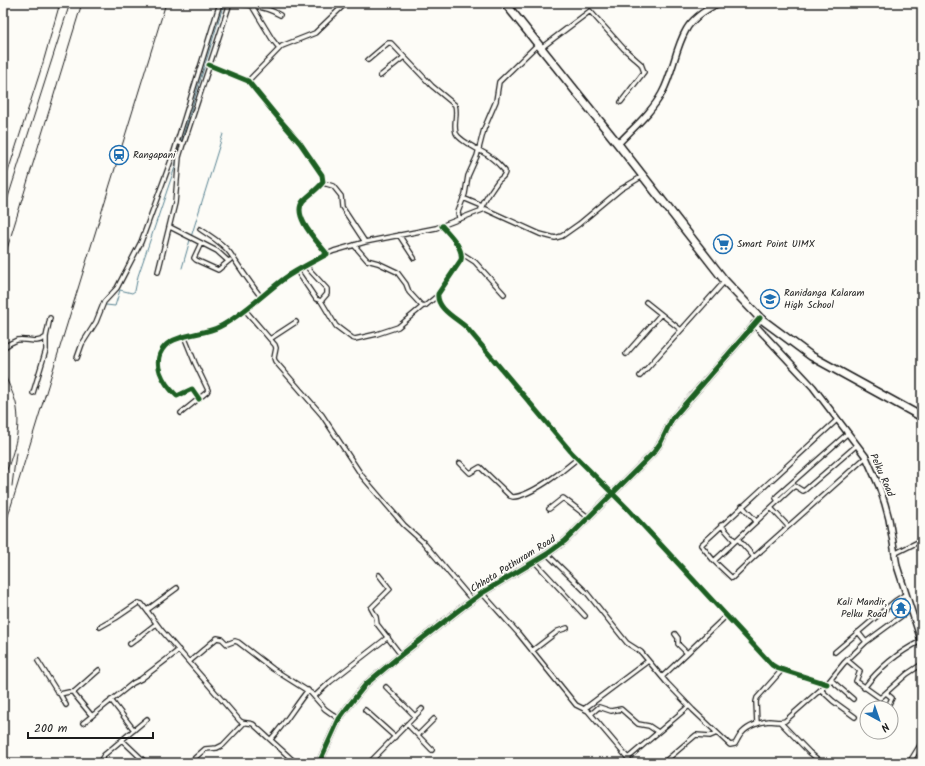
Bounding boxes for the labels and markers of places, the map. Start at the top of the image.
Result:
station icon: Rangapani [108,144,130,166]
place label: Rangapani [133,147,176,163]
supermarket icon: Smart Point U1MX [712,233,734,255]
place label: Smart Point U1MX [737,236,816,252]
place label: Ranidanga Kalaram High School [784,285,864,313]
school or university icon: Ranidanga Kalaram High School [759,288,781,310]
place label: Kali Mandir, Pelku Road [837,594,888,622]
temple icon: Kali Mandir, Pelku Road [890,597,912,619]

